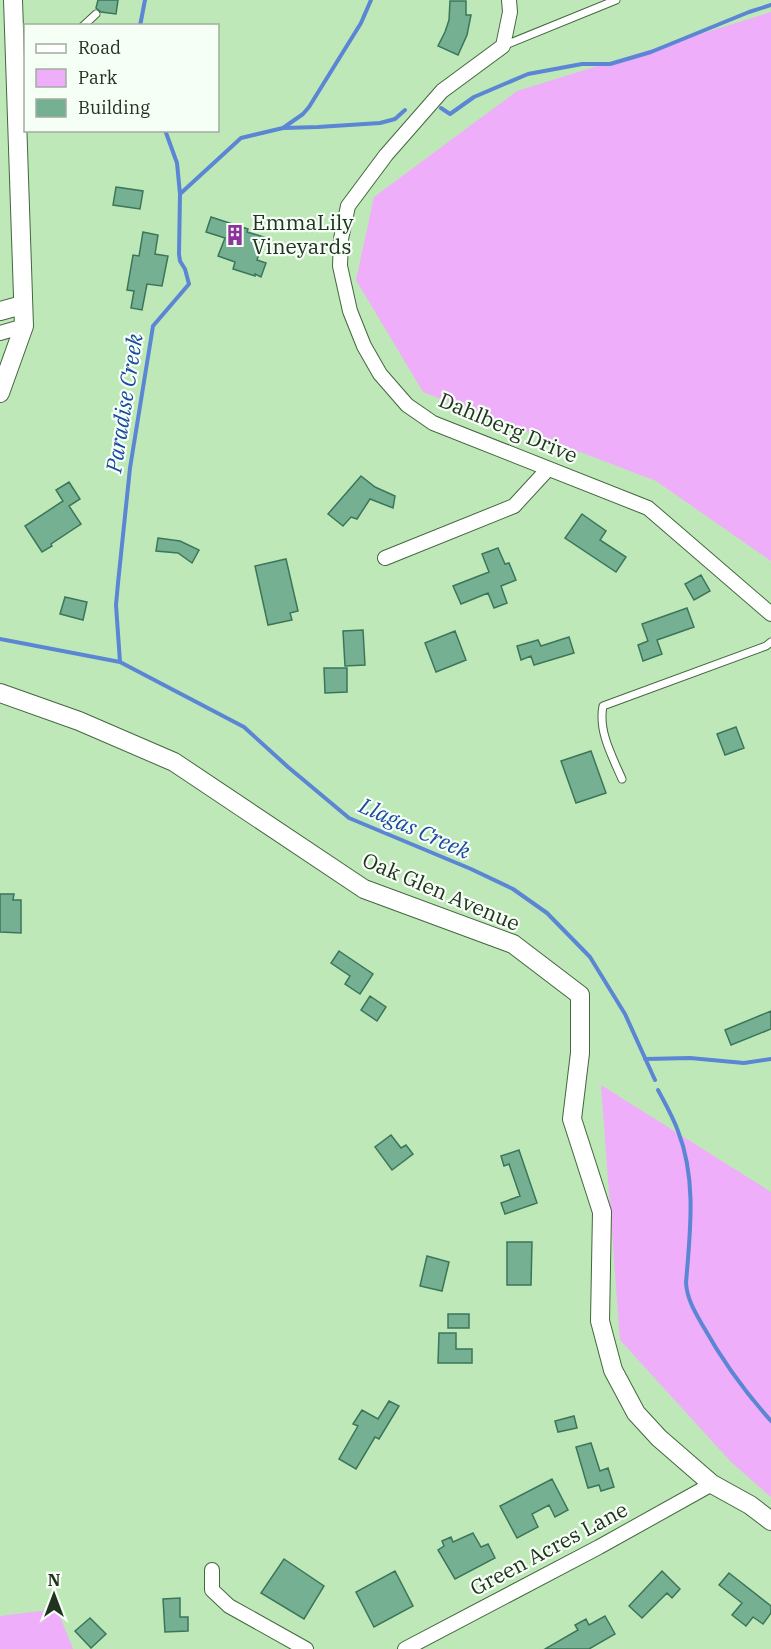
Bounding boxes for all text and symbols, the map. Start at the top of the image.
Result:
legend [24,24,219,132]
text: Road [78,36,121,59]
text: Park [78,66,118,89]
text: Building [78,96,150,119]
place label: EmmaLily Vineyards [252,208,354,260]
building icon: EmmaLily Vineyards [223,223,247,247]
water label: Paradise Creek [98,331,149,476]
street label: Dahlberg Drive [435,385,582,469]
water label: Llagas Creek [354,790,476,865]
street label: Oak Glen Avenue [358,845,524,937]
street label: Green Acres Lane [465,1495,632,1601]
north arrow [24,1565,84,1625]
text: N [48,1570,60,1590]

